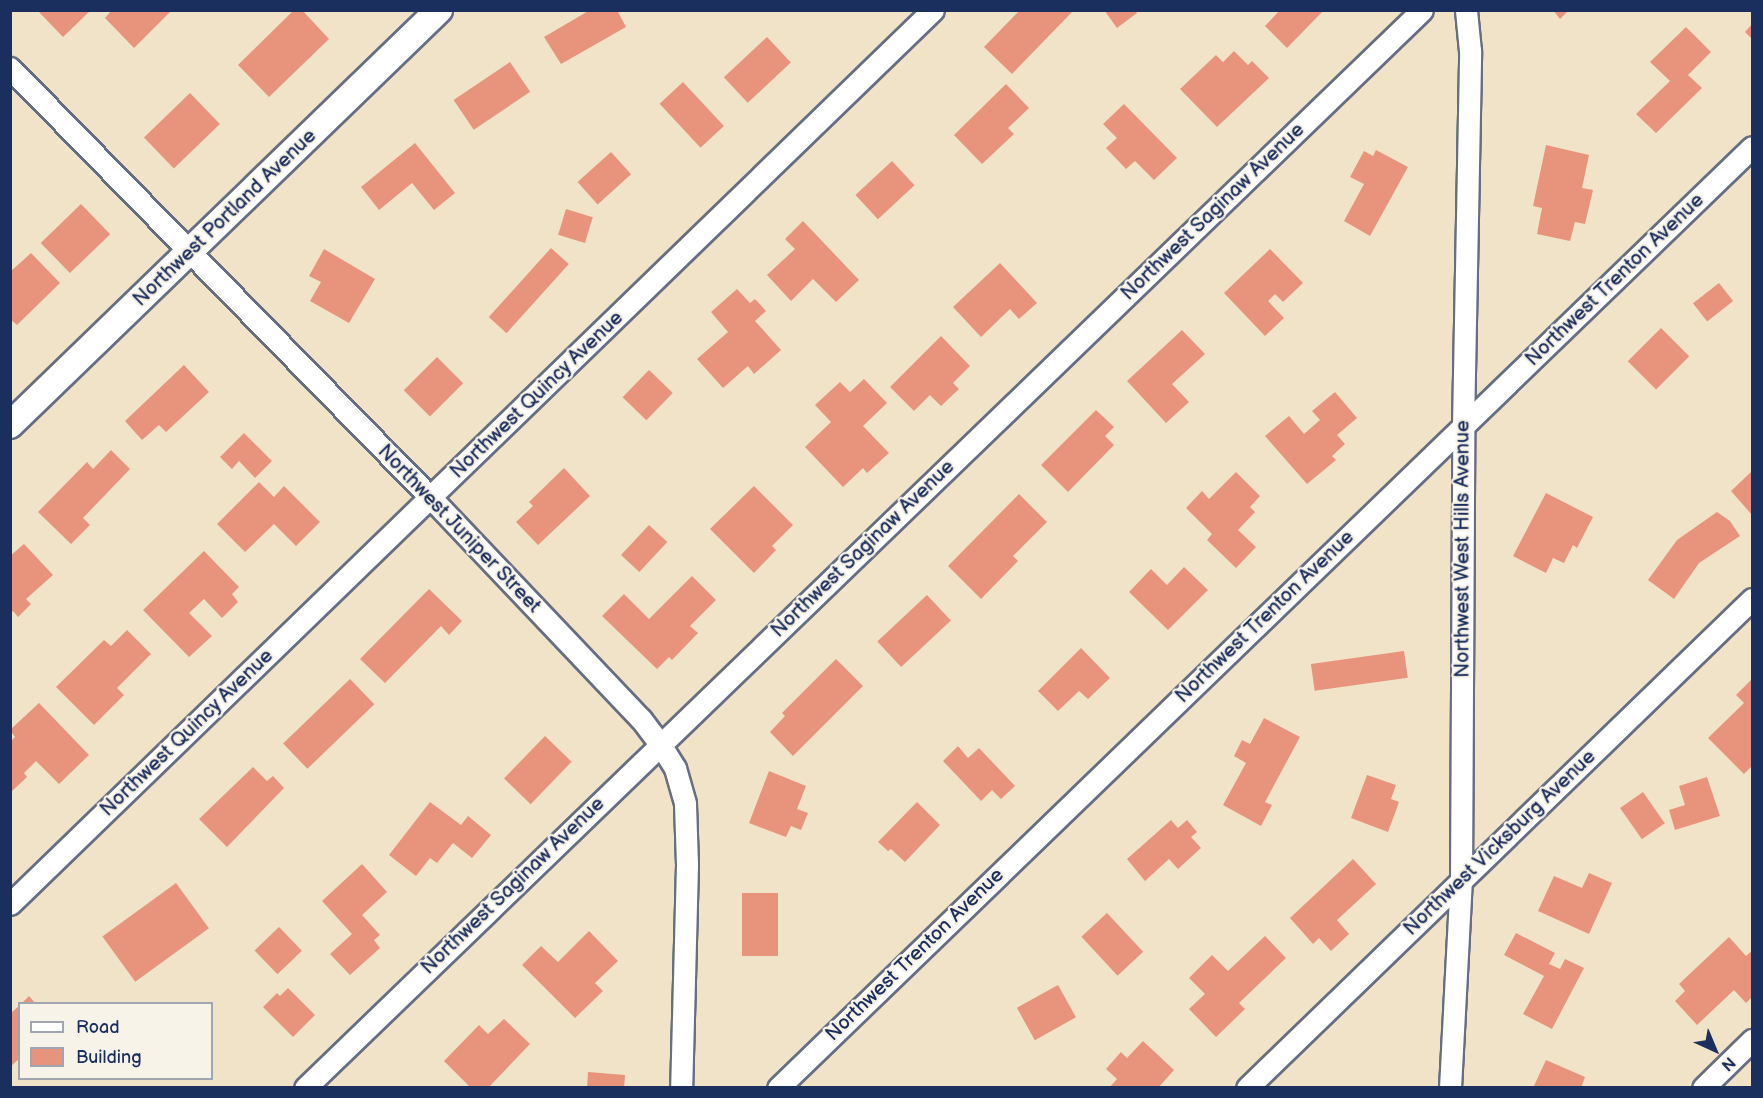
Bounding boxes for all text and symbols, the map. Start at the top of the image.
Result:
street label: Northwest Saginaw Avenue [1116,118,1310,306]
street label: Northwest Portland Avenue [129,124,321,312]
street label: Northwest Trenton Avenue [1521,188,1709,372]
street label: Northwest Quincy Avenue [445,306,629,484]
street label: Northwest West Hills Avenue [1451,420,1475,678]
street label: Northwest Juniper Street [372,439,546,619]
street label: Northwest Saginaw Avenue [766,455,960,643]
street label: Northwest Trenton Avenue [1171,525,1359,709]
street label: Northwest Quincy Avenue [95,644,279,822]
street label: Northwest Vicksburg Avenue [1399,745,1601,941]
street label: Northwest Saginaw Avenue [416,792,610,980]
street label: Northwest Trenton Avenue [821,863,1009,1047]
legend [18,1002,213,1080]
text: Road [76,1017,120,1038]
north arrow [1685,1020,1745,1080]
text: Building [76,1047,142,1068]
text: N [1717,1052,1739,1074]

